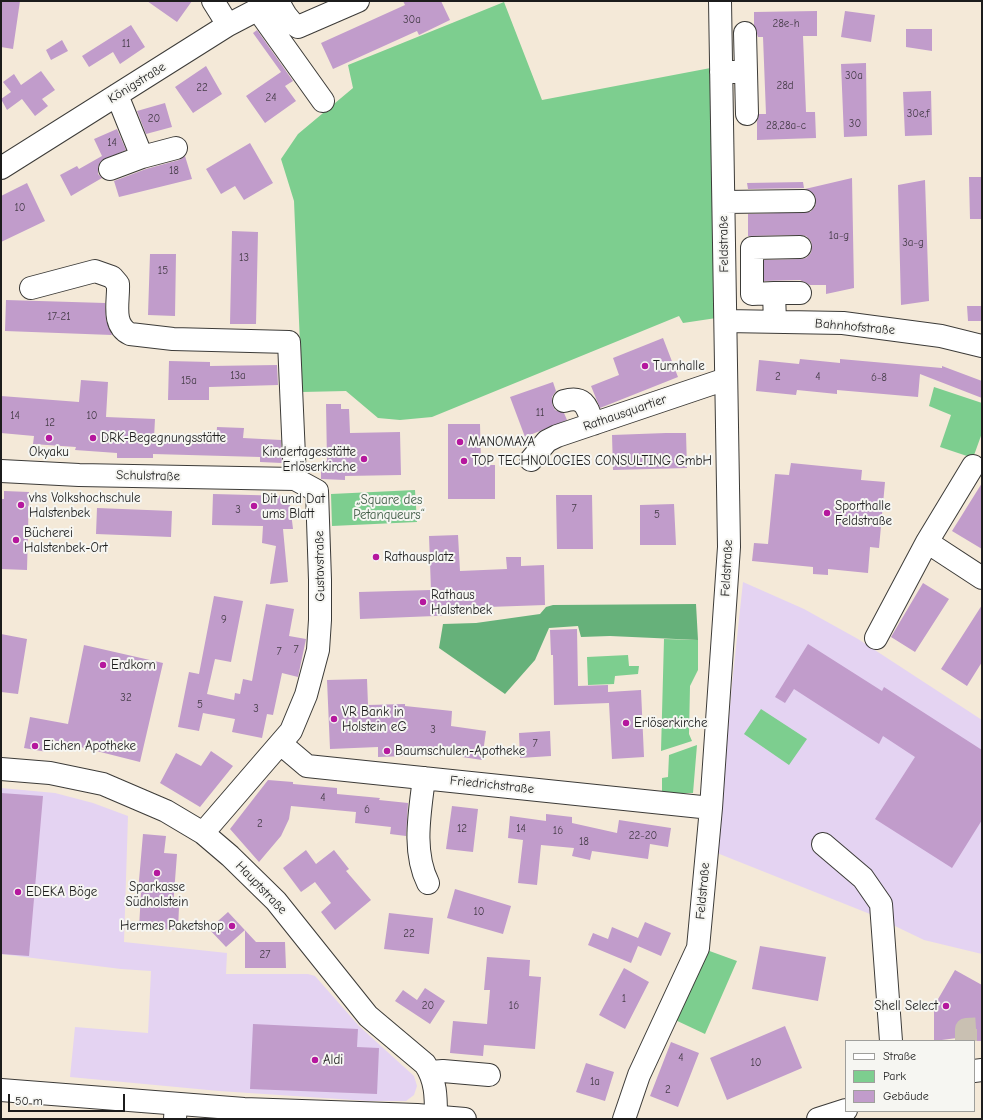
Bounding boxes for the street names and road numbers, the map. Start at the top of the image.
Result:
street label: Königstraße [105,59,169,107]
street label: Feldstraße [716,215,732,273]
street label: Bahnhofstraße [814,316,896,338]
street label: Rathausquartier [581,391,669,435]
street label: Schulstraße [116,468,180,484]
street label: Gustavstraße [312,530,328,602]
street label: Feldstraße [718,539,736,597]
street label: Friedrichstraße [449,773,535,797]
street label: Hauptstraße [232,858,290,918]
street label: Feldstraße [693,862,713,920]

